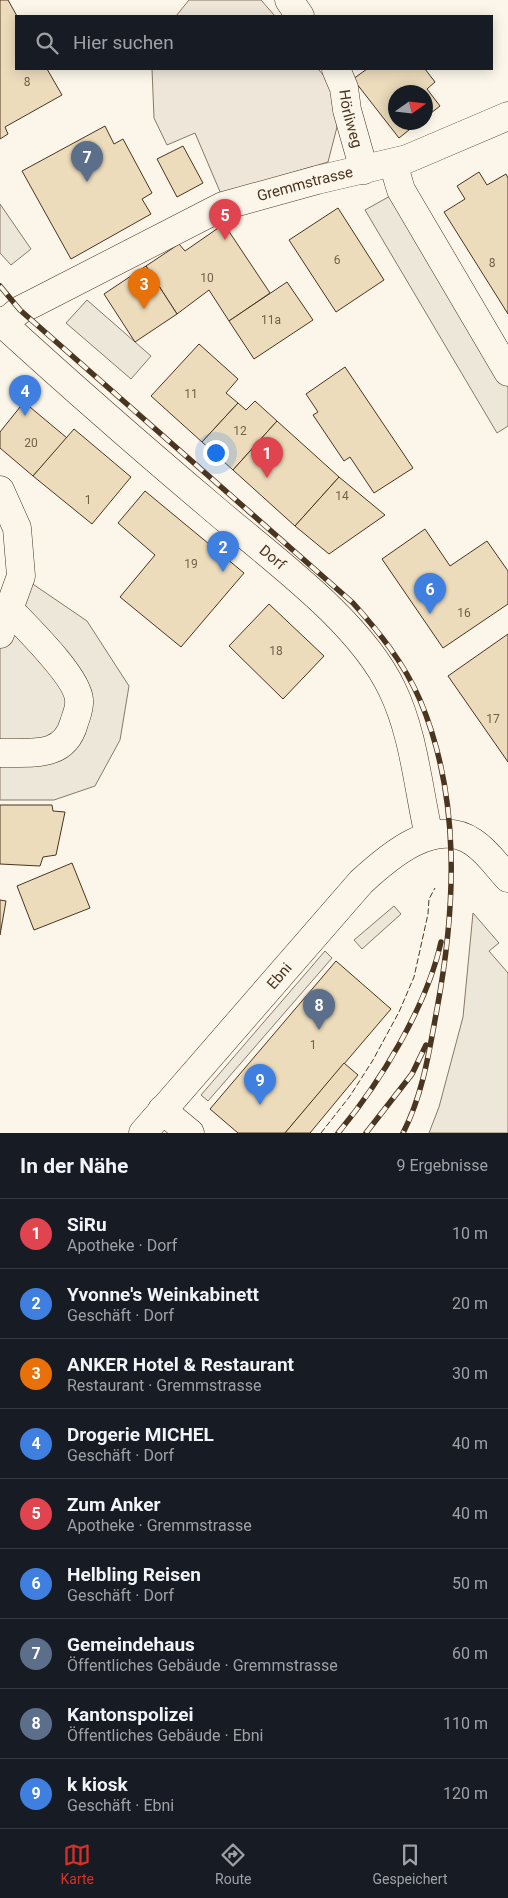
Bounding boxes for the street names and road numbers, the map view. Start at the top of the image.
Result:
street label: Hörliweg [335,88,366,150]
street label: Gremmstrasse [255,163,355,205]
street label: Dorf [256,541,290,574]
street label: Ebni [263,959,296,993]

